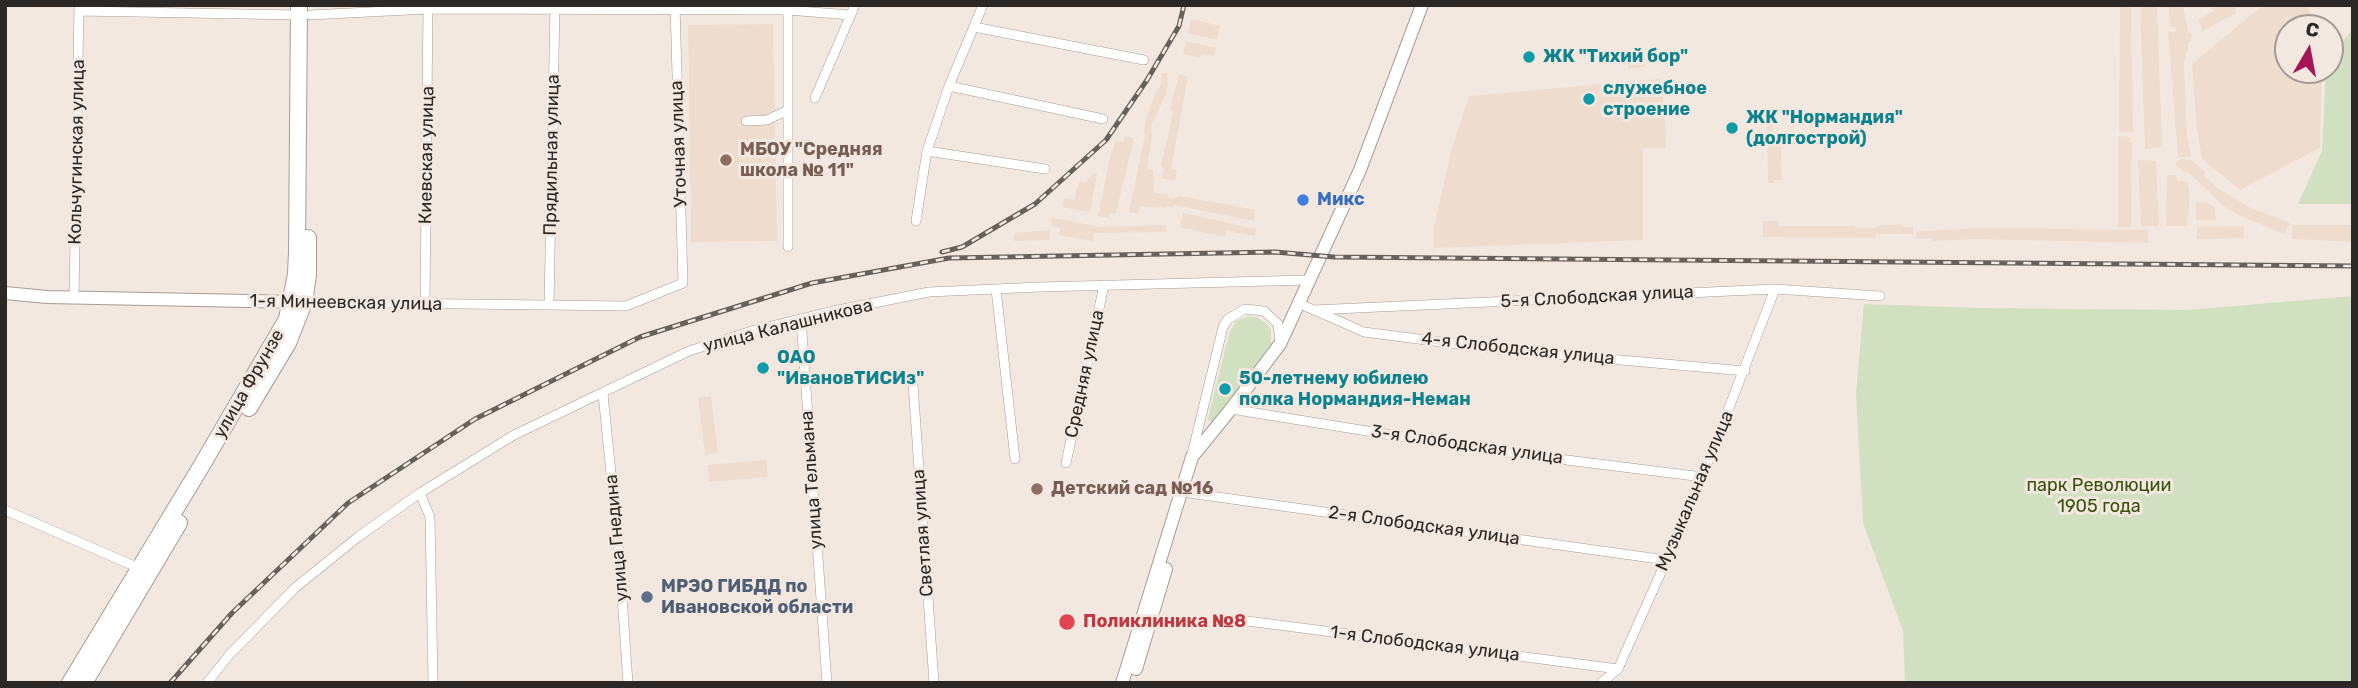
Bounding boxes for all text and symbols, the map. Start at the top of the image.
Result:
north arrow [2274,14,2344,84]
text: С [2304,17,2321,42]
place label: ЖК "Тихий бор" [1543,46,1688,68]
marker: ЖК "Тихий бор" [1521,49,1537,65]
street label: Кольчугинская улица [65,59,89,245]
street label: Прядильная улица [540,74,564,236]
place label: служебное строение [1603,78,1707,120]
street label: Уточная улица [666,80,692,208]
street label: Киевская улица [415,86,439,224]
marker: служебное строение [1581,91,1597,107]
place label: ЖК "Нормандия" (долгострой) [1746,107,1903,150]
marker: ЖК "Нормандия" (долгострой) [1724,120,1740,136]
place label: МБОУ "Средняя школа № 11" [740,139,883,182]
marker: МБОУ "Средняя школа № 11" [718,152,734,168]
place label: Микс [1317,189,1365,211]
marker: Микс [1295,192,1311,208]
street label: 5-я Слободская улица [1500,281,1694,313]
street label: 1-я Минеевская улица [250,291,442,315]
street label: улица Калашникова [701,295,875,357]
street label: Средняя улица [1061,308,1109,440]
street label: улица Фрунзе [209,326,289,442]
street label: 4-я Слободская улица [1420,328,1616,370]
place label: ОАО "ИвановТИСИз" [777,347,924,390]
marker: ОАО "ИвановТИСИз" [755,360,771,376]
place label: 50-летнему юбилею полка Нормандия-Неман [1239,368,1471,410]
marker: 50-летнему юбилею полка Нормандия-Неман [1217,381,1233,397]
street label: Музыкальная улица [1651,408,1739,574]
street label: улица Тельмана [796,410,828,550]
street label: 3-я Слободская улица [1370,421,1564,469]
street label: Светлая улица [908,469,938,597]
street label: улица Гнедина [601,473,633,603]
park label: парк Революции 1905 года [2026,475,2172,518]
place label: Детский сад №16 [1051,478,1214,500]
marker: Детский сад №16 [1029,481,1045,497]
street label: 2-я Слободская улица [1327,502,1521,550]
place label: МРЭО ГИБДД по Ивановской области [661,576,853,618]
marker: МРЭО ГИБДД по Ивановской области [639,589,655,605]
place label: Поликлиника №8 [1083,611,1246,633]
marker: Поликлиника №8 [1057,612,1077,632]
street label: 1-я Слободская улица [1329,622,1521,666]

